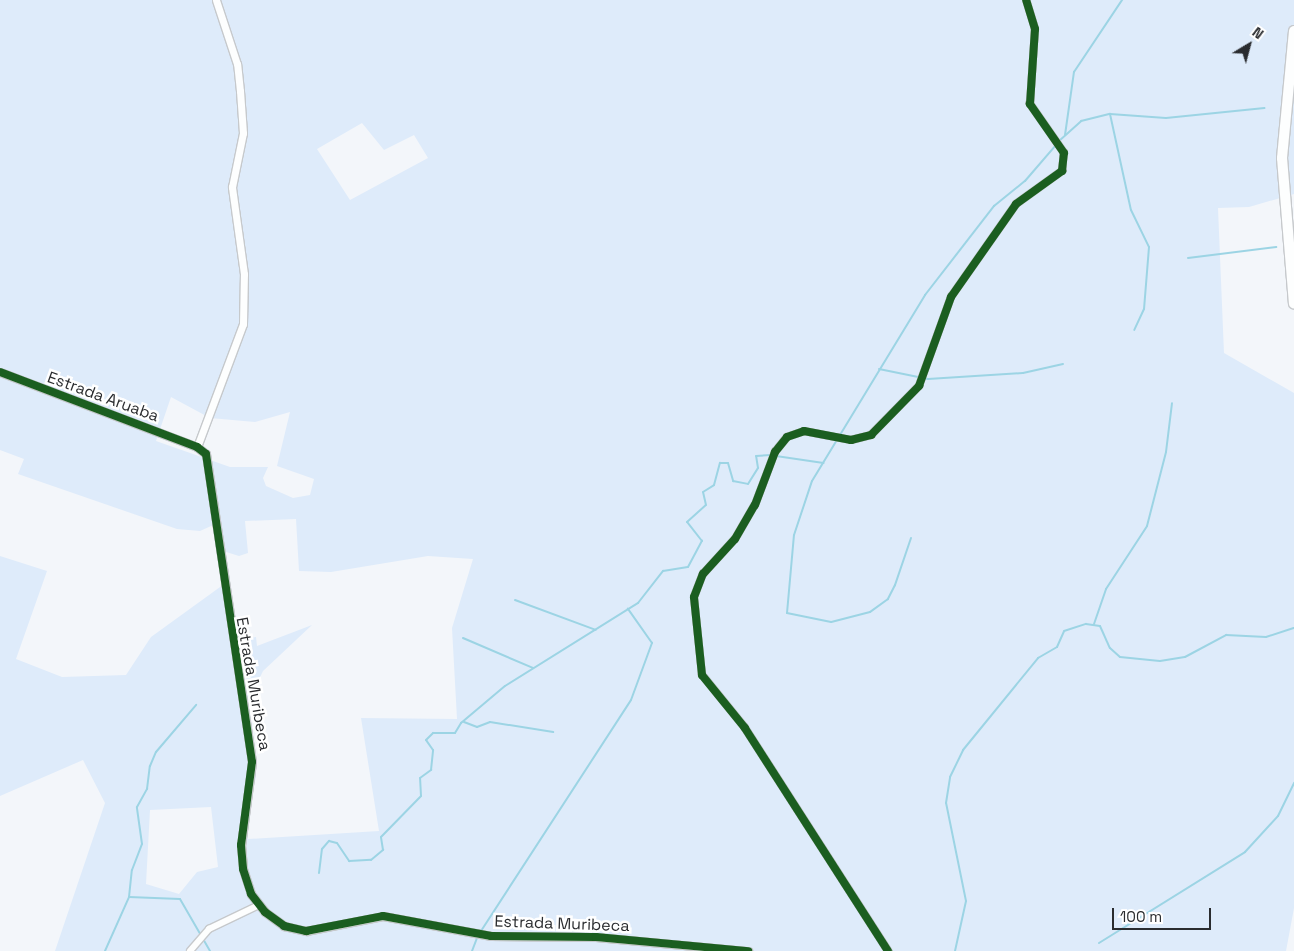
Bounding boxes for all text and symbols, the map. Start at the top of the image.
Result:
north arrow [1224,20,1274,70]
text: N [1249,23,1267,43]
street label: Estrada Aruaba [44,368,162,426]
street label: Estrada Muribeca [232,616,274,752]
scale bar [1114,898,1213,930]
text: 100 m [1120,907,1162,926]
street label: Estrada Muribeca [494,912,630,936]

